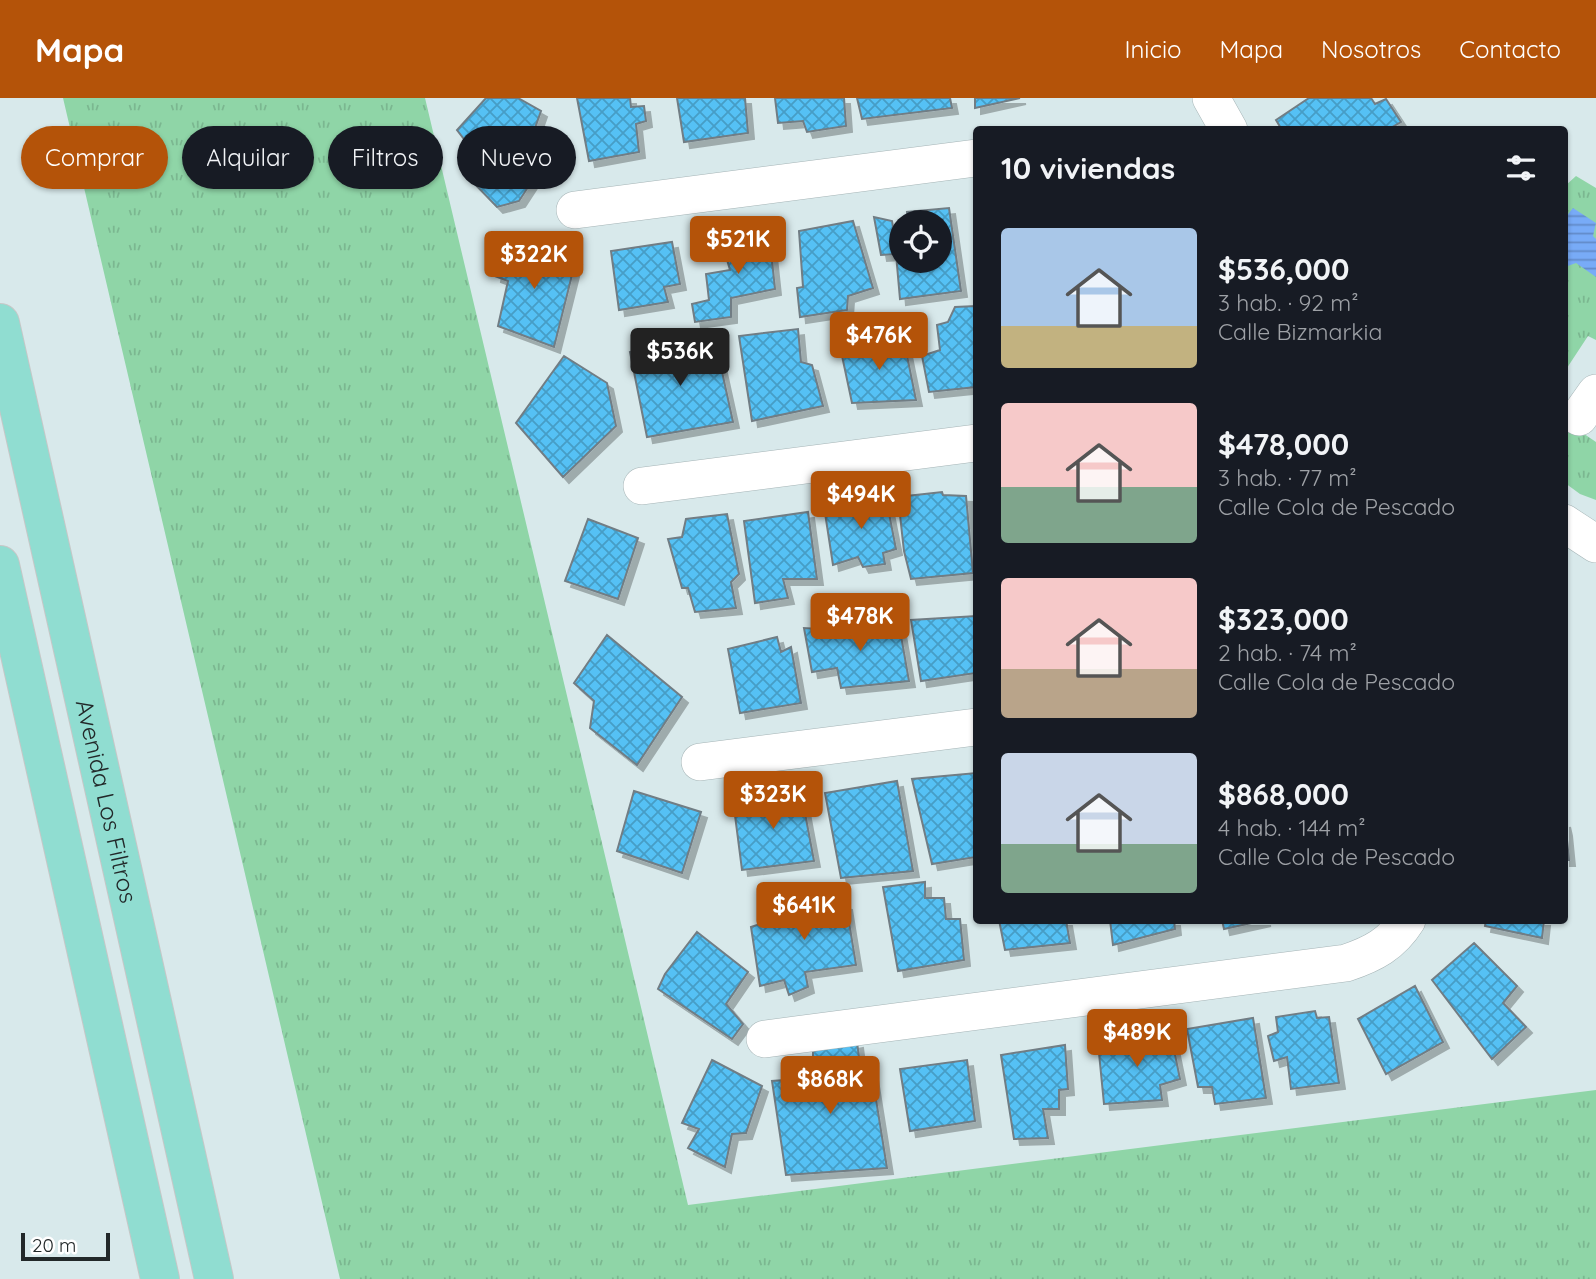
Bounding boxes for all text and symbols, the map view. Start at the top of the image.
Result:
text: Mapa [35,29,124,70]
text: Inicio [1124,34,1182,64]
text: Mapa [1220,34,1283,64]
text: Nosotros [1321,34,1421,64]
text: Contacto [1459,34,1561,64]
chip: Comprar [21,126,168,189]
chip: Alquilar [182,126,314,189]
chip: Filtros [328,126,443,189]
chip: Nuevo [457,126,576,189]
text: 10 viviendas [1001,149,1175,187]
icon: filters [1502,149,1540,187]
map controls [889,210,952,273]
button: locate [889,210,952,273]
pin: $521K [689,216,787,276]
text: $521K [706,224,770,253]
pin: $322K [485,232,583,291]
text: $322K [500,239,568,268]
text: $536,000 [1218,250,1349,288]
icon: home [1057,256,1141,340]
text: 3 hab. · 92 m² [1218,288,1359,317]
pin: $476K [830,313,928,372]
text: Calle Bizmarkia [1218,317,1382,346]
text: $476K [846,320,912,349]
pin: $536K [631,328,729,388]
text: $536K [646,336,714,365]
text: $478,000 [1218,425,1349,463]
icon: home [1057,431,1141,515]
text: 3 hab. · 77 m² [1218,463,1357,492]
pin: $494K [812,472,910,531]
text: $494K [827,479,895,508]
text: Calle Cola de Pescado [1218,492,1455,521]
pin: $478K [811,594,909,653]
text: $323,000 [1218,600,1349,638]
text: $478K [827,601,893,630]
icon: home [1057,606,1141,690]
text: 2 hab. · 74 m² [1218,638,1357,667]
text: Calle Cola de Pescado [1218,667,1455,696]
street label: Avenida Los Filtros [70,697,144,906]
pin: $323K [724,772,822,831]
text: $868,000 [1218,775,1349,813]
text: $323K [740,779,806,808]
icon: home [1057,781,1141,865]
text: 4 hab. · 144 m² [1218,813,1366,842]
text: Calle Cola de Pescado [1218,842,1455,871]
pin: $641K [755,882,853,942]
text: $641K [772,890,836,919]
pin: $489K [1088,1010,1186,1069]
text: $489K [1103,1017,1171,1046]
pin: $868K [781,1056,879,1116]
text: $868K [797,1064,863,1093]
scale bar [21,1230,110,1262]
text: 20 m [32,1233,76,1257]

